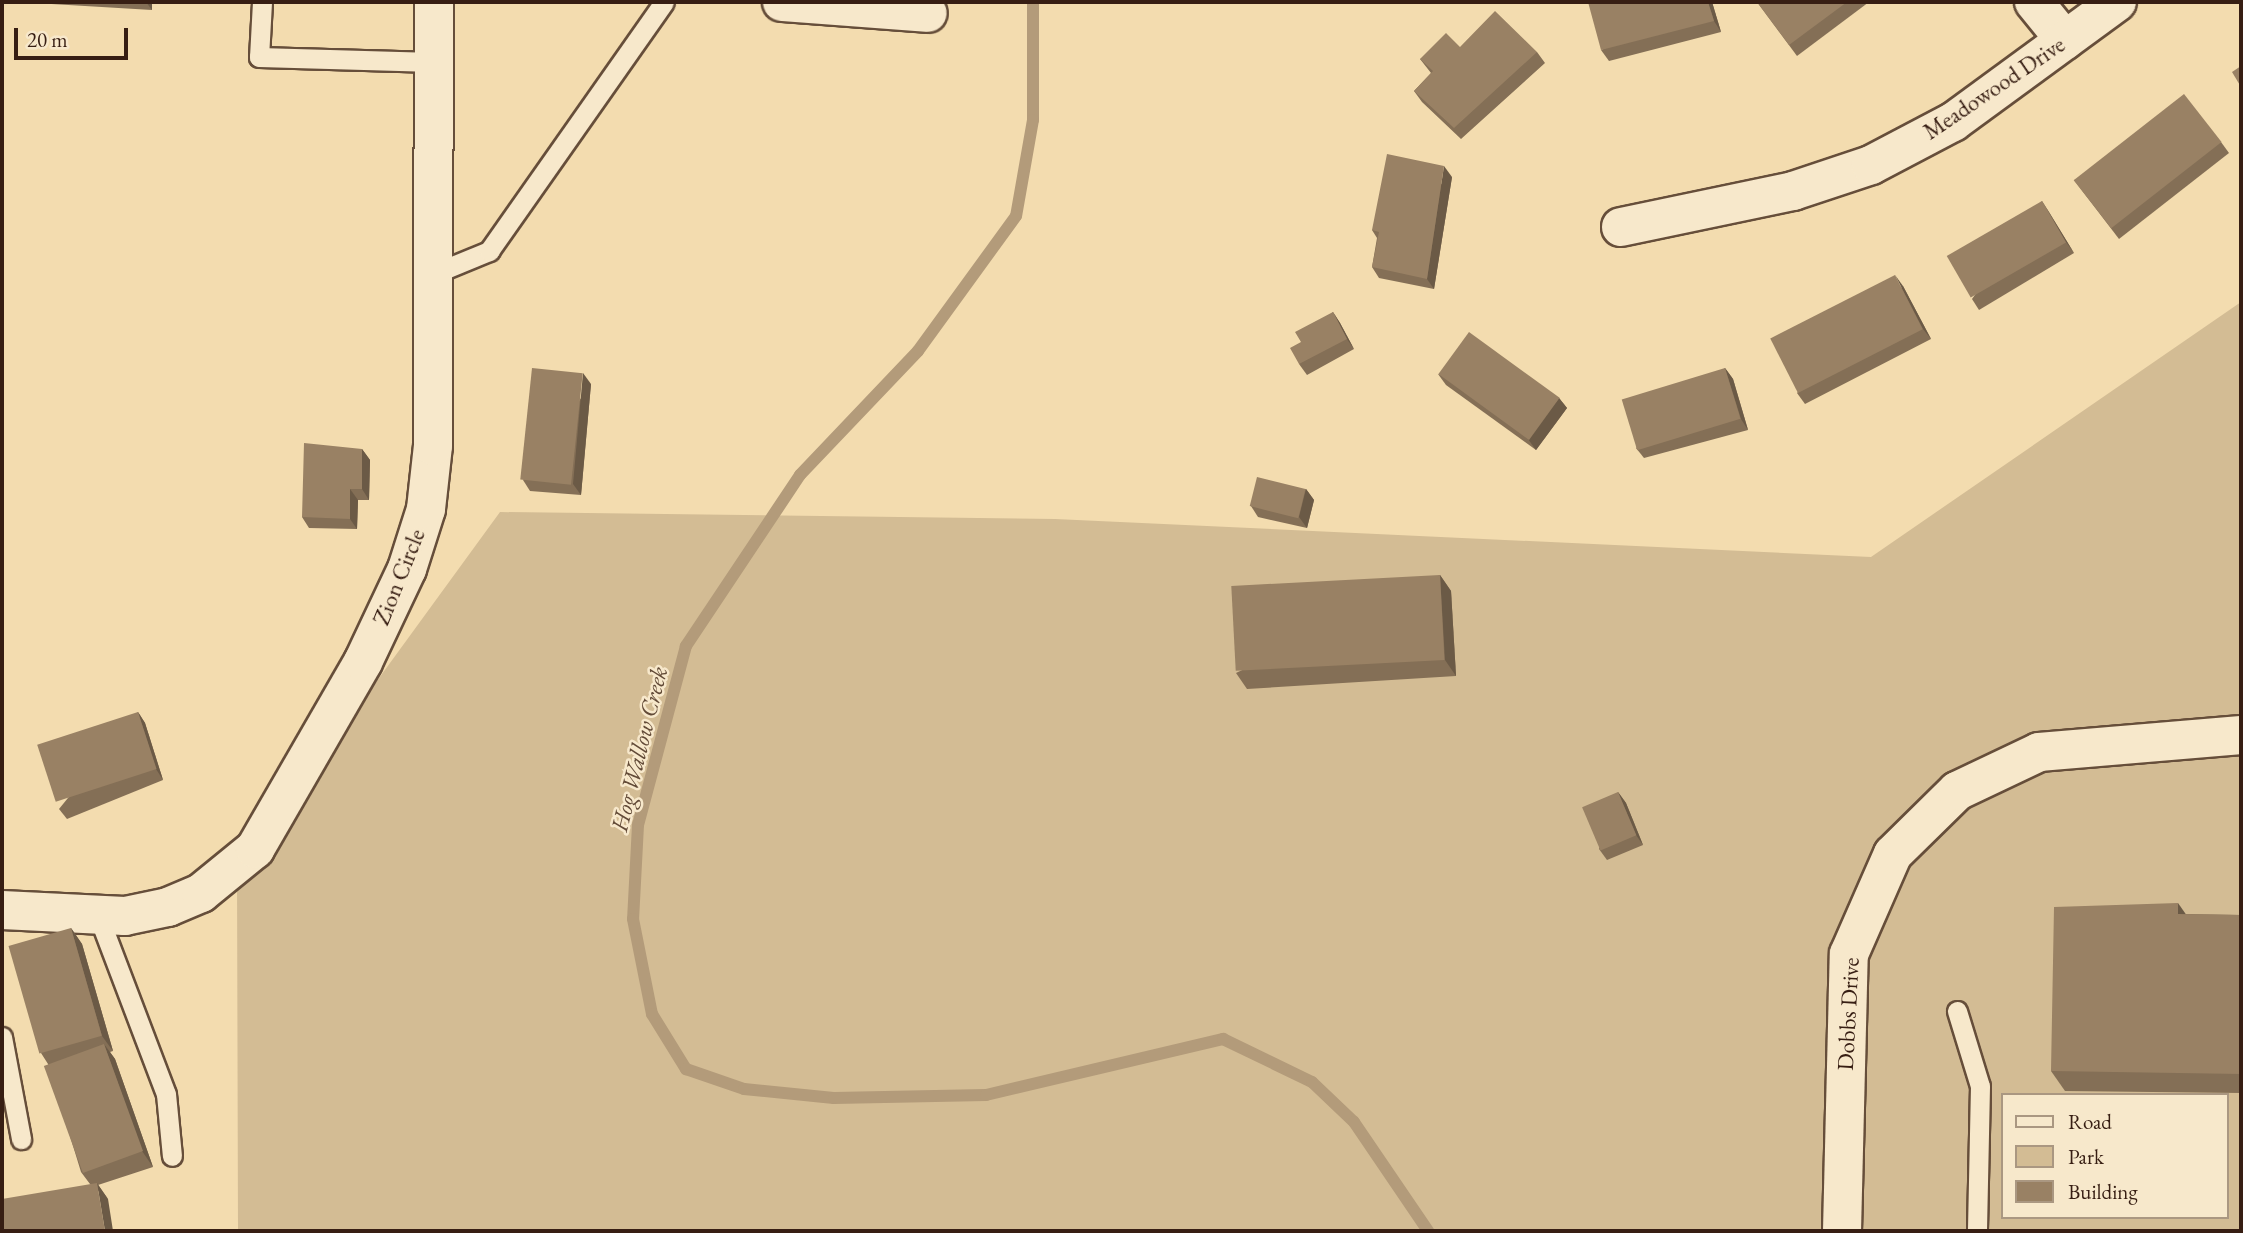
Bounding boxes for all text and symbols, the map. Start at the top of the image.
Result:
scale bar [18,14,131,58]
text: 20 m [27,26,68,53]
street label: Meadowood Drive [1918,31,2070,145]
street label: Zion Circle [367,525,431,629]
water label: Hog Wallow Creek [605,664,673,834]
street label: Dobbs Drive [1831,957,1865,1071]
legend [2002,1093,2229,1219]
text: Road [2068,1108,2112,1135]
text: Park [2068,1143,2104,1170]
text: Building [2068,1178,2138,1205]

